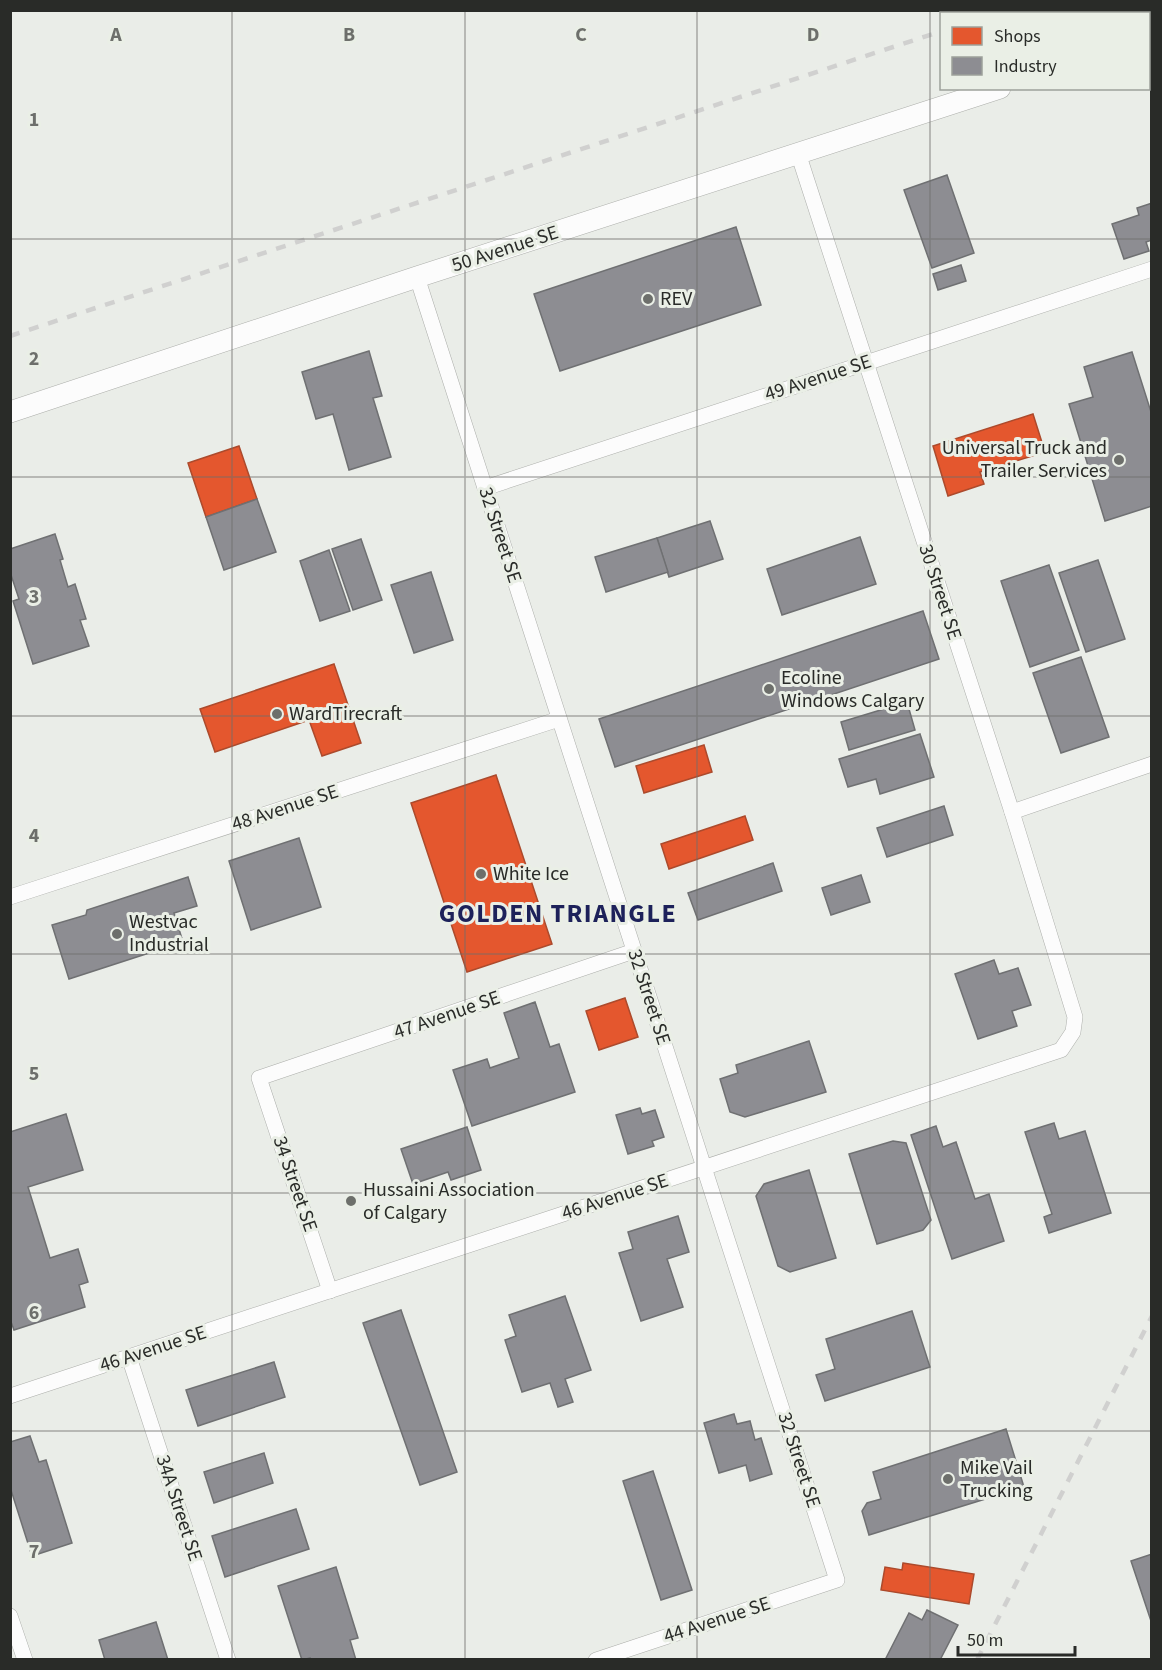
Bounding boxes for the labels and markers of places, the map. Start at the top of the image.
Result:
place label: REV [660,285,693,313]
marker: REV [641,292,655,306]
place label: Universal Truck and Trailer Services [942,434,1107,485]
marker: Universal Truck and Trailer Services [1112,453,1126,467]
place label: Ecoline Windows Calgary [781,664,925,715]
marker: Ecoline Windows Calgary [762,682,776,696]
place label: WardTirecraft [289,700,402,728]
marker: WardTirecraft [270,707,284,721]
place label: White Ice [493,860,569,888]
marker: White Ice [474,867,488,881]
place label: Westvac Industrial [129,908,209,959]
marker: Westvac Industrial [110,927,124,941]
place label: Hussaini Association of Calgary [363,1176,535,1227]
marker: Hussaini Association of Calgary [344,1194,358,1208]
place label: Mike Vail Trucking [960,1454,1033,1505]
marker: Mike Vail Trucking [941,1472,955,1486]

